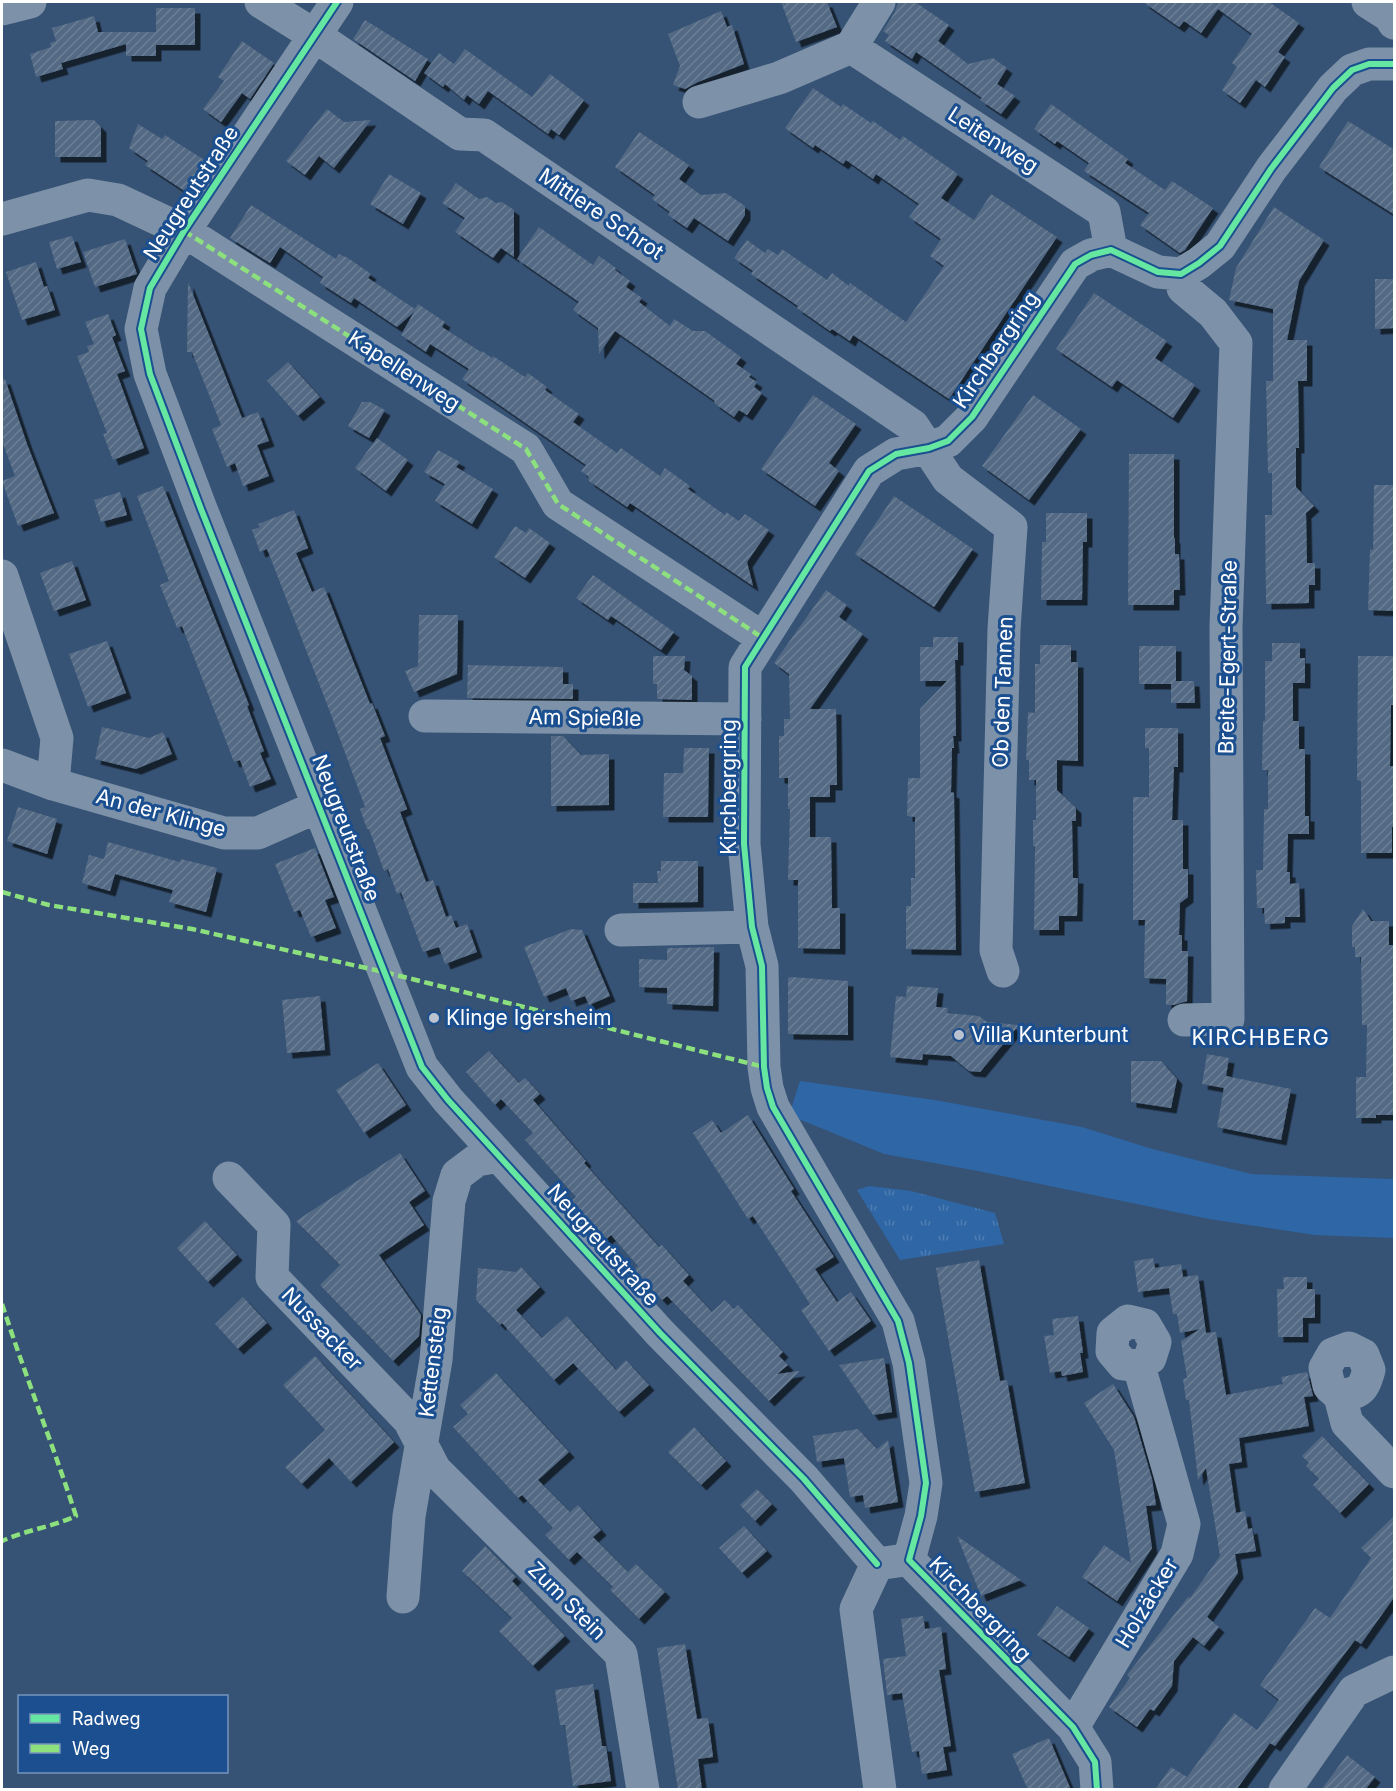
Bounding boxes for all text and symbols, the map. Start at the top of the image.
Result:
street label: Leitenweg [944,101,1043,178]
street label: Neugreutstraße [138,121,243,265]
street label: Mittlere Schrot [534,163,669,265]
street label: Kirchbergring [947,287,1044,413]
street label: Kapellenweg [344,325,465,416]
street label: Breite-Egert-Straße [1213,560,1242,754]
street label: Ob den Tannen [987,616,1018,768]
street label: Am Spießle [528,704,642,731]
street label: Kirchbergring [716,719,741,855]
street label: Neugreutstraße [307,751,386,905]
street label: An der Klinge [93,783,229,842]
place label: Klinge Igersheim [446,1005,612,1030]
marker: Klinge Igersheim [427,1011,441,1025]
place label: Villa Kunterbunt [971,1022,1128,1047]
district label: KIRCHBERG [1192,1024,1330,1050]
marker: Villa Kunterbunt [952,1028,966,1042]
street label: Neugreutstraße [542,1179,665,1311]
street label: Nussacker [277,1282,368,1375]
street label: Kettensteig [413,1305,452,1419]
street label: Kirchbergring [924,1551,1036,1666]
street label: Holzäcker [1110,1553,1183,1652]
street label: Zum Stein [523,1557,611,1645]
legend [18,1695,228,1773]
text: Radweg [72,1708,141,1729]
text: Weg [72,1738,110,1759]

